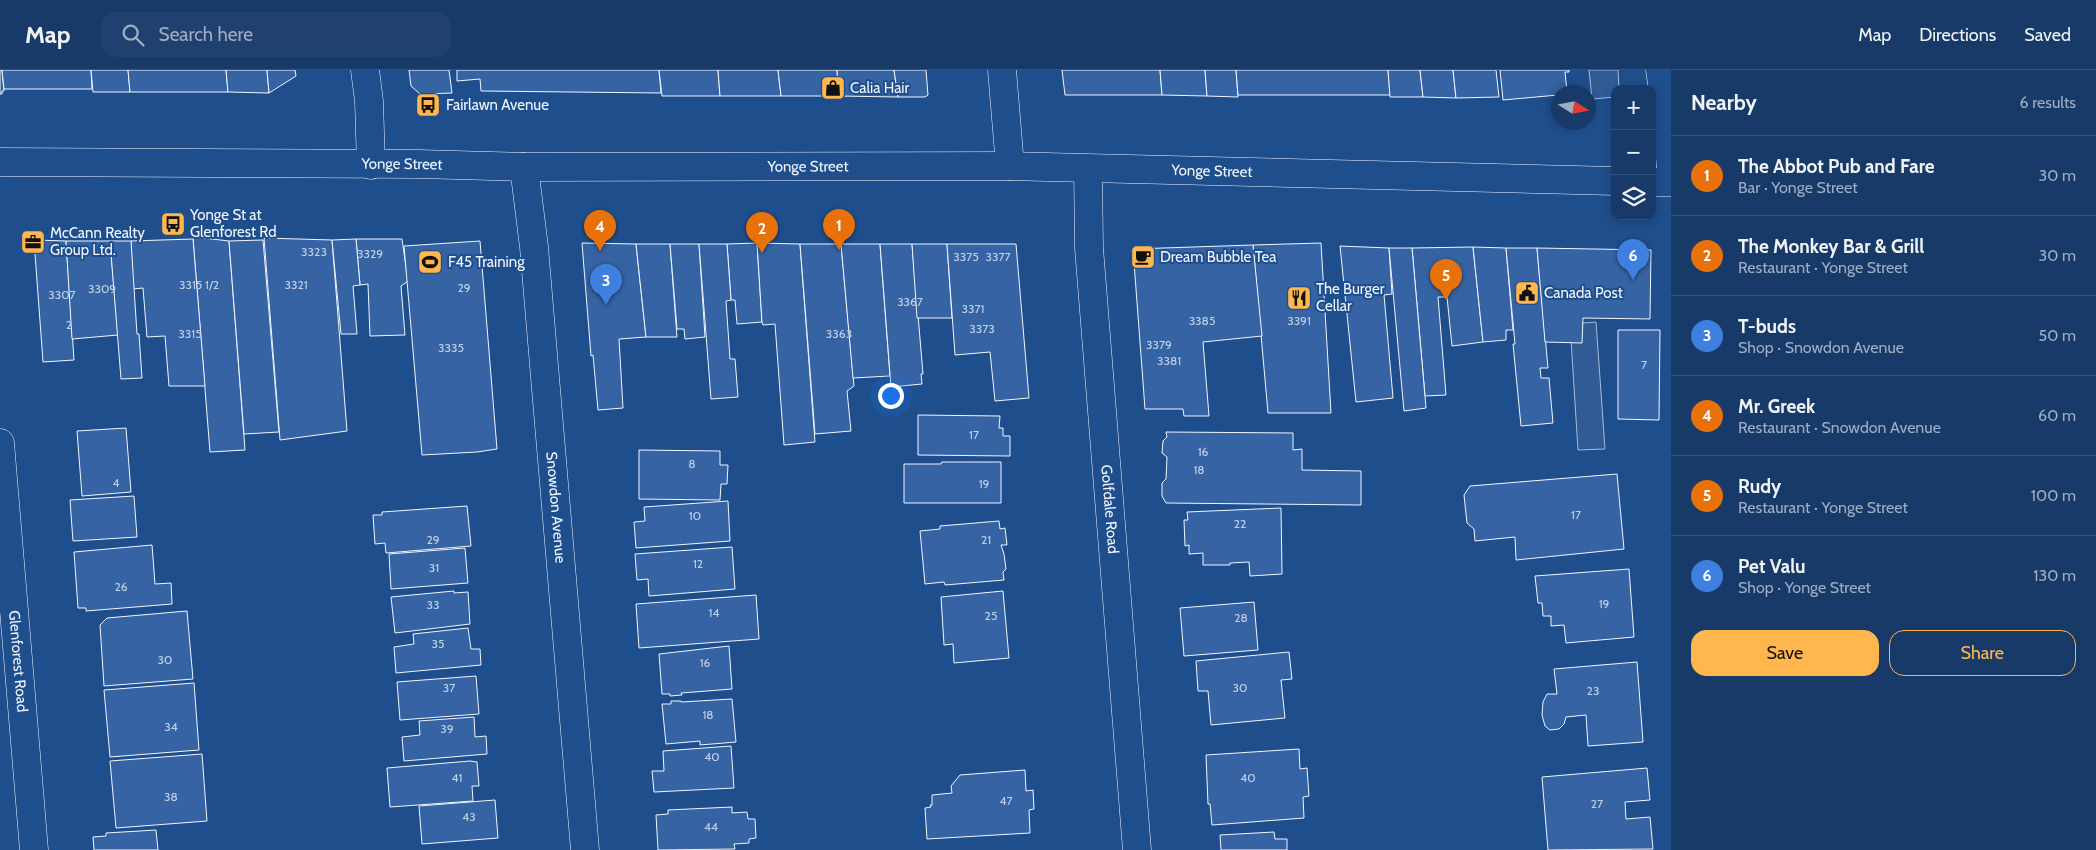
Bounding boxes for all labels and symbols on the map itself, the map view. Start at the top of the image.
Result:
shop icon: Calia Hair [820,75,846,101]
place label: Calia Hair [850,79,910,97]
north arrow [1551,85,1596,130]
bus stop icon: Fairlawn Avenue [415,92,441,118]
place label: Fairlawn Avenue [446,96,549,114]
street label: Yonge Street [360,155,443,174]
street label: Yonge Street [766,157,848,176]
street label: Yonge Street [1170,161,1253,181]
place label: Yonge St at Glenforest Rd [189,206,276,241]
pin: 1 [823,209,855,250]
pin: 4 [584,210,616,251]
bus stop icon: Yonge St at Glenforest Rd [160,211,186,237]
pin: 2 [746,212,778,253]
place label: McCann Realty Group Ltd. [50,224,145,259]
office icon: McCann Realty Group Ltd. [20,229,46,255]
pin: 6 [1617,239,1649,280]
house number: 3323 [301,244,327,259]
cafe icon: Dream Bubble Tea [1130,244,1156,270]
house number: 3329 [357,246,383,261]
place label: Dream Bubble Tea [1160,248,1277,266]
sports icon: F45 Training [417,249,443,275]
house number: 3375 [953,249,979,264]
house number: 3377 [985,249,1011,264]
place label: F45 Training [448,253,525,271]
pin: 5 [1430,259,1462,300]
pin: 3 [590,264,622,305]
house number: 3315 1/2 [179,277,219,292]
house number: 3321 [284,277,308,292]
house number: 29 [457,280,471,295]
place label: The Burger Cellar [1316,280,1385,315]
public building icon: Canada Post [1514,280,1540,306]
house number: 3309 [88,281,116,296]
place label: Canada Post [1544,284,1623,302]
restaurant icon: The Burger Cellar [1286,285,1312,311]
house number: 3307 [48,287,76,302]
house number: 3367 [897,294,923,309]
house number: 3371 [962,301,984,316]
house number: 3385 [1189,313,1215,328]
house number: 3391 [1287,313,1311,328]
house number: 2 [66,317,72,332]
house number: 3373 [969,321,995,336]
house number: 3315 [178,326,202,341]
house number: 3363 [826,326,852,341]
house number: 3379 [1146,337,1172,352]
house number: 3335 [438,340,464,355]
house number: 3381 [1157,353,1181,368]
house number: 7 [1641,357,1647,372]
your location [878,383,904,409]
house number: 17 [969,427,979,442]
house number: 16 [1198,444,1209,459]
street label: Snowdon Avenue [542,451,570,564]
house number: 8 [688,456,696,471]
house number: 18 [1193,462,1205,477]
street label: Golfdale Road [1097,464,1122,554]
house number: 4 [113,475,120,490]
house number: 19 [979,476,990,491]
house number: 17 [1571,507,1581,522]
house number: 10 [689,508,701,523]
house number: 22 [1234,516,1246,531]
house number: 29 [426,532,440,547]
house number: 21 [981,532,991,547]
house number: 12 [693,556,703,571]
house number: 31 [429,560,439,575]
house number: 26 [114,579,128,594]
house number: 19 [1599,596,1610,611]
house number: 33 [427,597,439,612]
house number: 14 [709,605,719,620]
house number: 25 [985,608,997,623]
street label: Glenforest Road [5,610,31,713]
house number: 28 [1234,610,1248,625]
house number: 35 [432,636,444,651]
house number: 30 [158,652,172,667]
house number: 16 [700,655,711,670]
house number: 37 [443,680,455,695]
house number: 30 [1233,680,1247,695]
house number: 23 [1587,683,1599,698]
house number: 18 [702,707,714,722]
house number: 34 [164,719,178,734]
house number: 39 [440,721,454,736]
house number: 40 [704,749,720,764]
house number: 41 [452,770,462,785]
house number: 40 [1240,770,1256,785]
house number: 38 [164,789,178,804]
house number: 47 [1000,793,1012,808]
house number: 27 [1591,796,1603,811]
house number: 43 [462,809,476,824]
house number: 44 [704,819,718,834]

